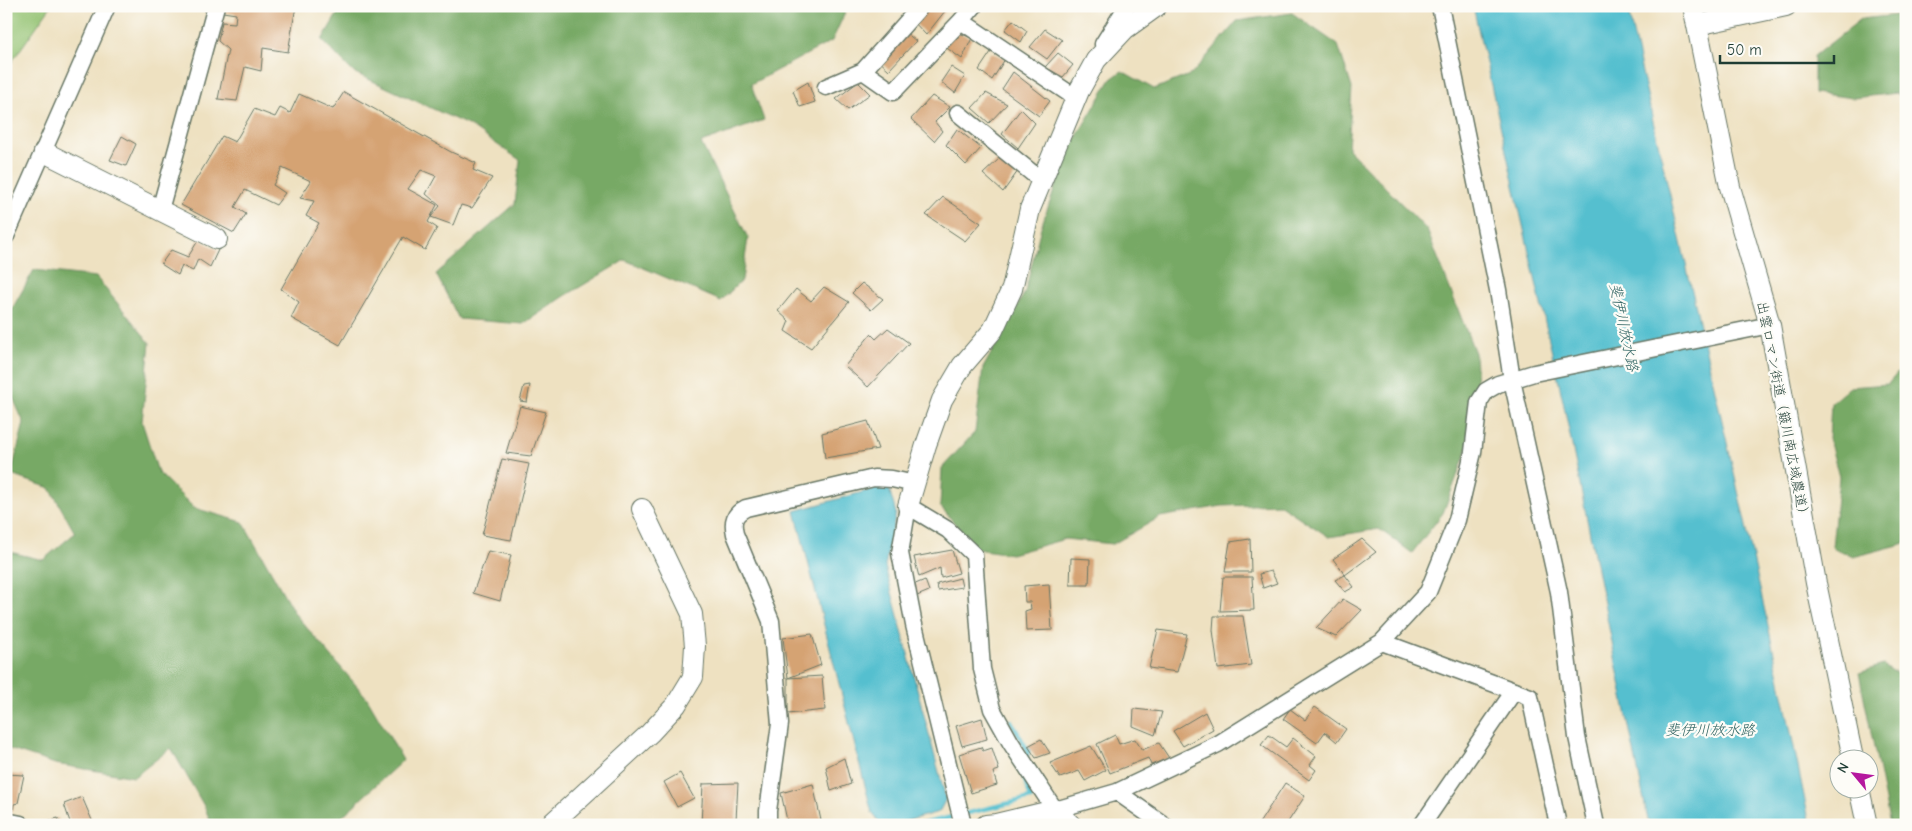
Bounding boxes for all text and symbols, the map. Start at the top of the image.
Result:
scale bar [1720,32,1833,64]
text: 50 m [1727,41,1762,59]
water label: 斐伊川放水路 [1606,281,1642,374]
street label: 出雲ロマン街道（簸川南広域農道） [1753,299,1813,523]
water label: 斐伊川放水路 [1665,721,1756,739]
north arrow [1830,748,1880,798]
text: N [1833,760,1853,776]

